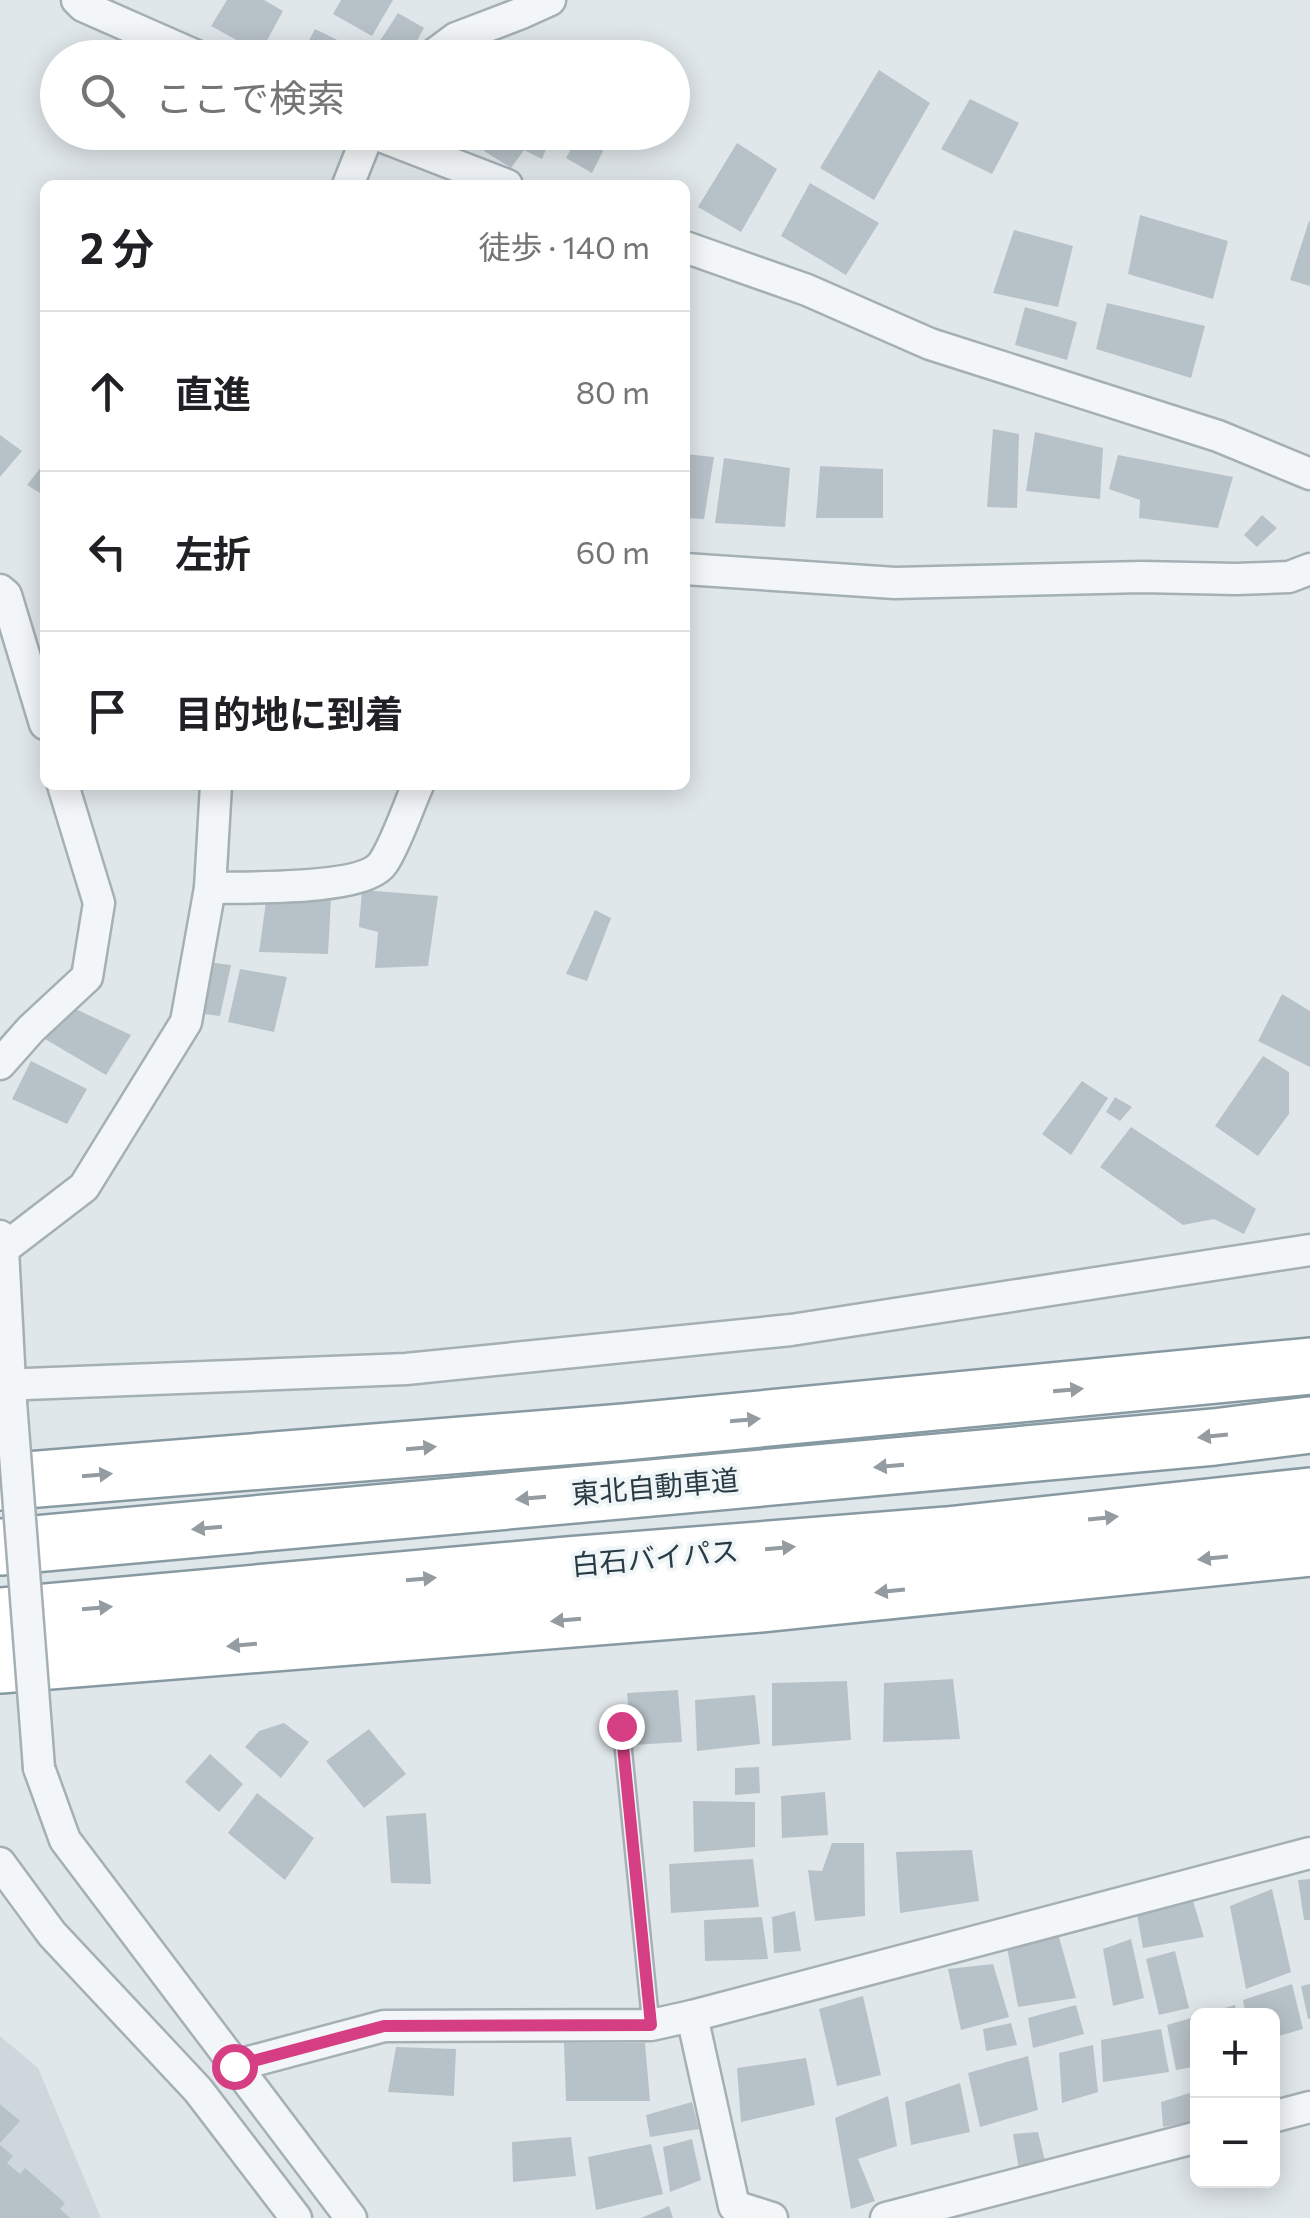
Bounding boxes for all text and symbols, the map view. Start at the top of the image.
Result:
search box [40,40,690,150]
icon: search [75,68,130,123]
text: ここで検索 [155,73,345,120]
text: 2 分 [80,221,154,273]
text: 徒歩 · 140 m [478,226,650,266]
icon: ahead [80,364,135,419]
text: 直進 [175,369,251,416]
text: 80 m [576,371,650,411]
icon: left [80,524,135,579]
text: 左折 [175,529,251,576]
text: 60 m [576,531,650,571]
icon: arrive [80,684,135,739]
text: 目的地に到着 [175,689,403,736]
one-way arrow [1053,1382,1085,1398]
one-way arrow [729,1412,761,1428]
one-way arrow [1197,1429,1229,1445]
one-way arrow [406,1440,438,1456]
one-way arrow [873,1458,905,1474]
street label: 東北自動車道 [570,1462,740,1510]
one-way arrow [82,1466,114,1482]
one-way arrow [515,1491,546,1507]
one-way arrow [1088,1510,1119,1526]
one-way arrow [191,1520,223,1536]
street label: 白石バイパス [570,1533,740,1581]
one-way arrow [764,1540,796,1556]
one-way arrow [1197,1550,1228,1566]
one-way arrow [405,1570,437,1586]
one-way arrow [873,1583,905,1599]
one-way arrow [82,1599,114,1615]
one-way arrow [550,1612,581,1628]
one-way arrow [226,1638,257,1654]
route end [599,1704,645,1750]
map controls [1190,2008,1280,2188]
button: + [1190,2008,1280,2098]
route start [212,2044,258,2090]
button: − [1190,2098,1280,2188]

